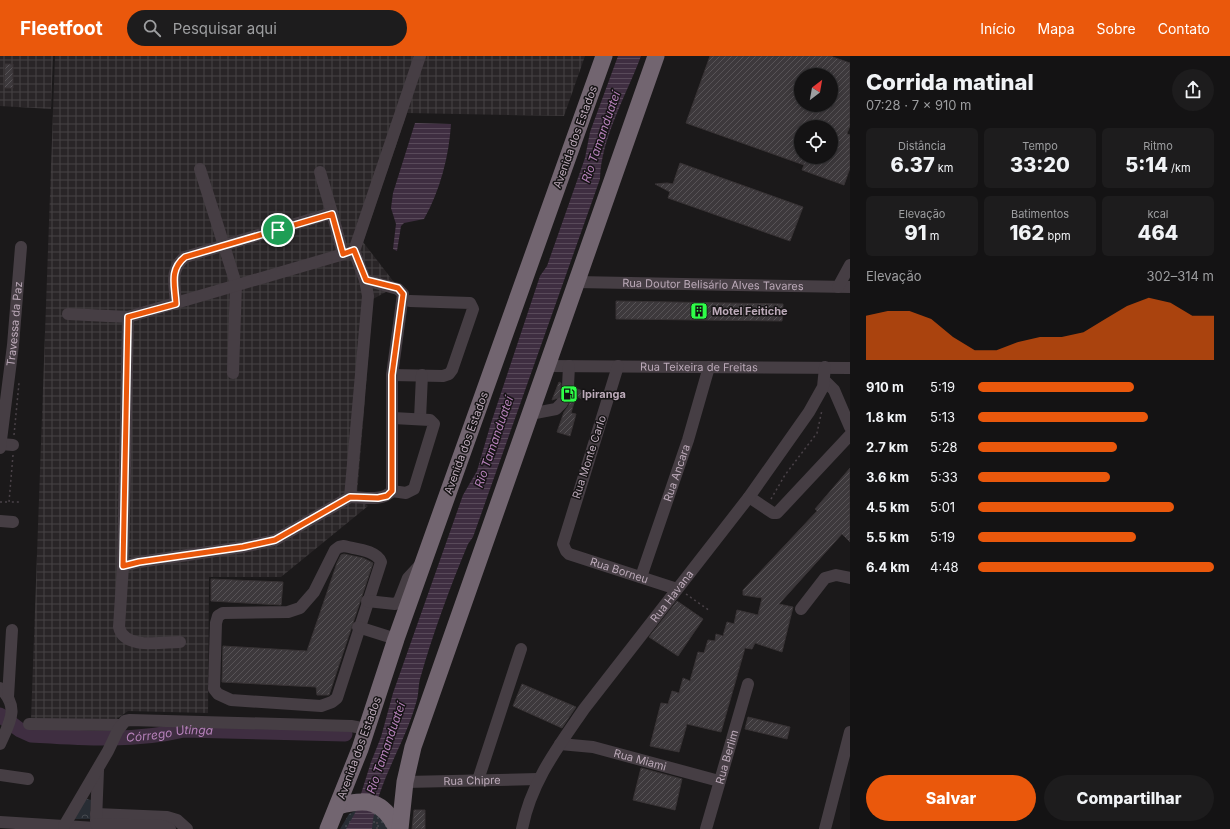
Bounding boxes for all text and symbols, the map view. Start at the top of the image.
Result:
search box [127,10,407,46]
text: Fleetfoot [20,17,103,40]
icon: search [141,17,163,39]
text: Pesquisar aqui [173,19,277,38]
text: Início [980,20,1016,37]
text: Mapa [1038,20,1075,37]
text: Sobre [1097,20,1136,37]
text: Contato [1158,20,1210,37]
north arrow [794,68,838,112]
map controls [794,68,838,164]
text: Corrida matinal [866,69,1034,95]
button: share [1172,69,1214,111]
street label: Avenida dos Estados [550,84,600,190]
water label: Rio Tamanduateí [578,88,624,185]
text: 07:28 · 7 × 910 m [866,97,972,113]
button: locate [794,120,838,164]
text: Distância [898,139,946,153]
text: Tempo [1022,139,1058,153]
text: Ritmo [1143,139,1173,153]
text: 6.37 [891,153,935,177]
text: 33:20 [1010,153,1070,177]
text: 5:14 [1125,153,1168,177]
text: km [935,161,953,175]
text: /km [1168,161,1191,175]
text: Elevação [899,207,945,221]
text: Batimentos [1011,207,1069,221]
text: kcal [1147,207,1169,221]
pin [261,213,295,247]
icon: arrive [267,219,289,241]
text: 91 [905,221,927,245]
text: 162 [1009,221,1044,245]
text: 464 [1138,221,1178,245]
text: m [927,229,939,243]
text: bpm [1044,229,1071,243]
text: Elevação [866,268,921,284]
text: 302–314 m [1147,268,1214,284]
street label: Rua Doutor Belisário Alves Tavares [622,276,804,293]
street label: Travessa da Paz [3,281,25,367]
building icon: Motel Feitiche [689,301,709,321]
place label: Motel Feitiche [712,304,788,318]
street label: Rua Teixeira de Freitas [640,360,758,374]
text: 910 m [866,379,904,395]
text: 5:19 [930,379,955,395]
fuel station icon: Ipiranga [559,384,579,404]
place label: Ipiranga [582,387,626,401]
street label: Avenida dos Estados [441,390,491,496]
water label: Rio Tamanduateí [471,393,517,490]
text: 1.8 km [866,409,907,425]
text: 5:13 [930,409,955,425]
street label: Rua Monte Carlo [569,413,609,500]
text: 2.7 km [866,439,908,455]
text: 5:28 [930,439,958,455]
street label: Rua Ancara [660,442,693,504]
text: 3.6 km [866,469,909,485]
text: 5:33 [930,469,958,485]
text: 4.5 km [866,499,909,515]
text: 5:01 [930,499,955,515]
text: 5.5 km [866,529,909,545]
text: 5:19 [930,529,955,545]
street label: Rua Borneu [588,554,650,586]
text: 6.4 km [866,559,910,575]
text: 4:48 [930,559,959,575]
street label: Rua Havana [647,567,696,625]
street label: Avenida dos Estados [334,695,384,801]
water label: Rio Tamanduateí [363,699,409,796]
water label: Córrego Utinga [126,722,213,745]
street label: Rua Berlim [712,728,741,786]
street label: Rua Miami [612,746,668,774]
street label: Rua Chipre [443,773,501,788]
button: Salvar [866,775,1036,821]
button: Compartilhar [1044,775,1214,821]

